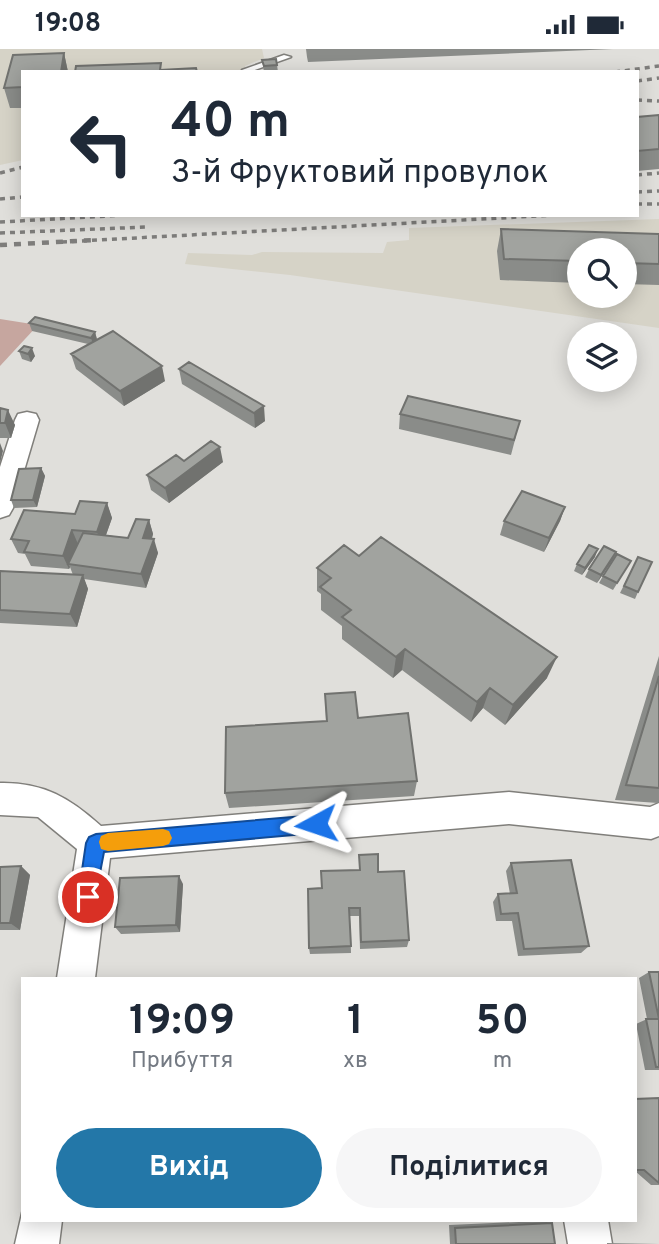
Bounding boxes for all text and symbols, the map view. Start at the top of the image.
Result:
text: 19:08 [35,8,101,41]
text: 40 m [171,93,290,155]
icon: left [56,98,147,189]
text: 3-й Фруктовий провулок [171,154,549,194]
map controls [567,238,637,392]
button: search [567,238,637,308]
button: layers [567,322,637,392]
position arrow [279,787,353,861]
pin [58,867,118,927]
icon: arrive [69,878,107,916]
text: 19:09 [129,996,235,1049]
text: 1 [347,996,364,1049]
text: 50 [476,996,529,1049]
text: Прибуття [131,1047,233,1076]
text: хв [343,1047,368,1076]
text: m [493,1047,512,1076]
button: Вихід [56,1128,322,1208]
button: Поділитися [336,1128,602,1208]

